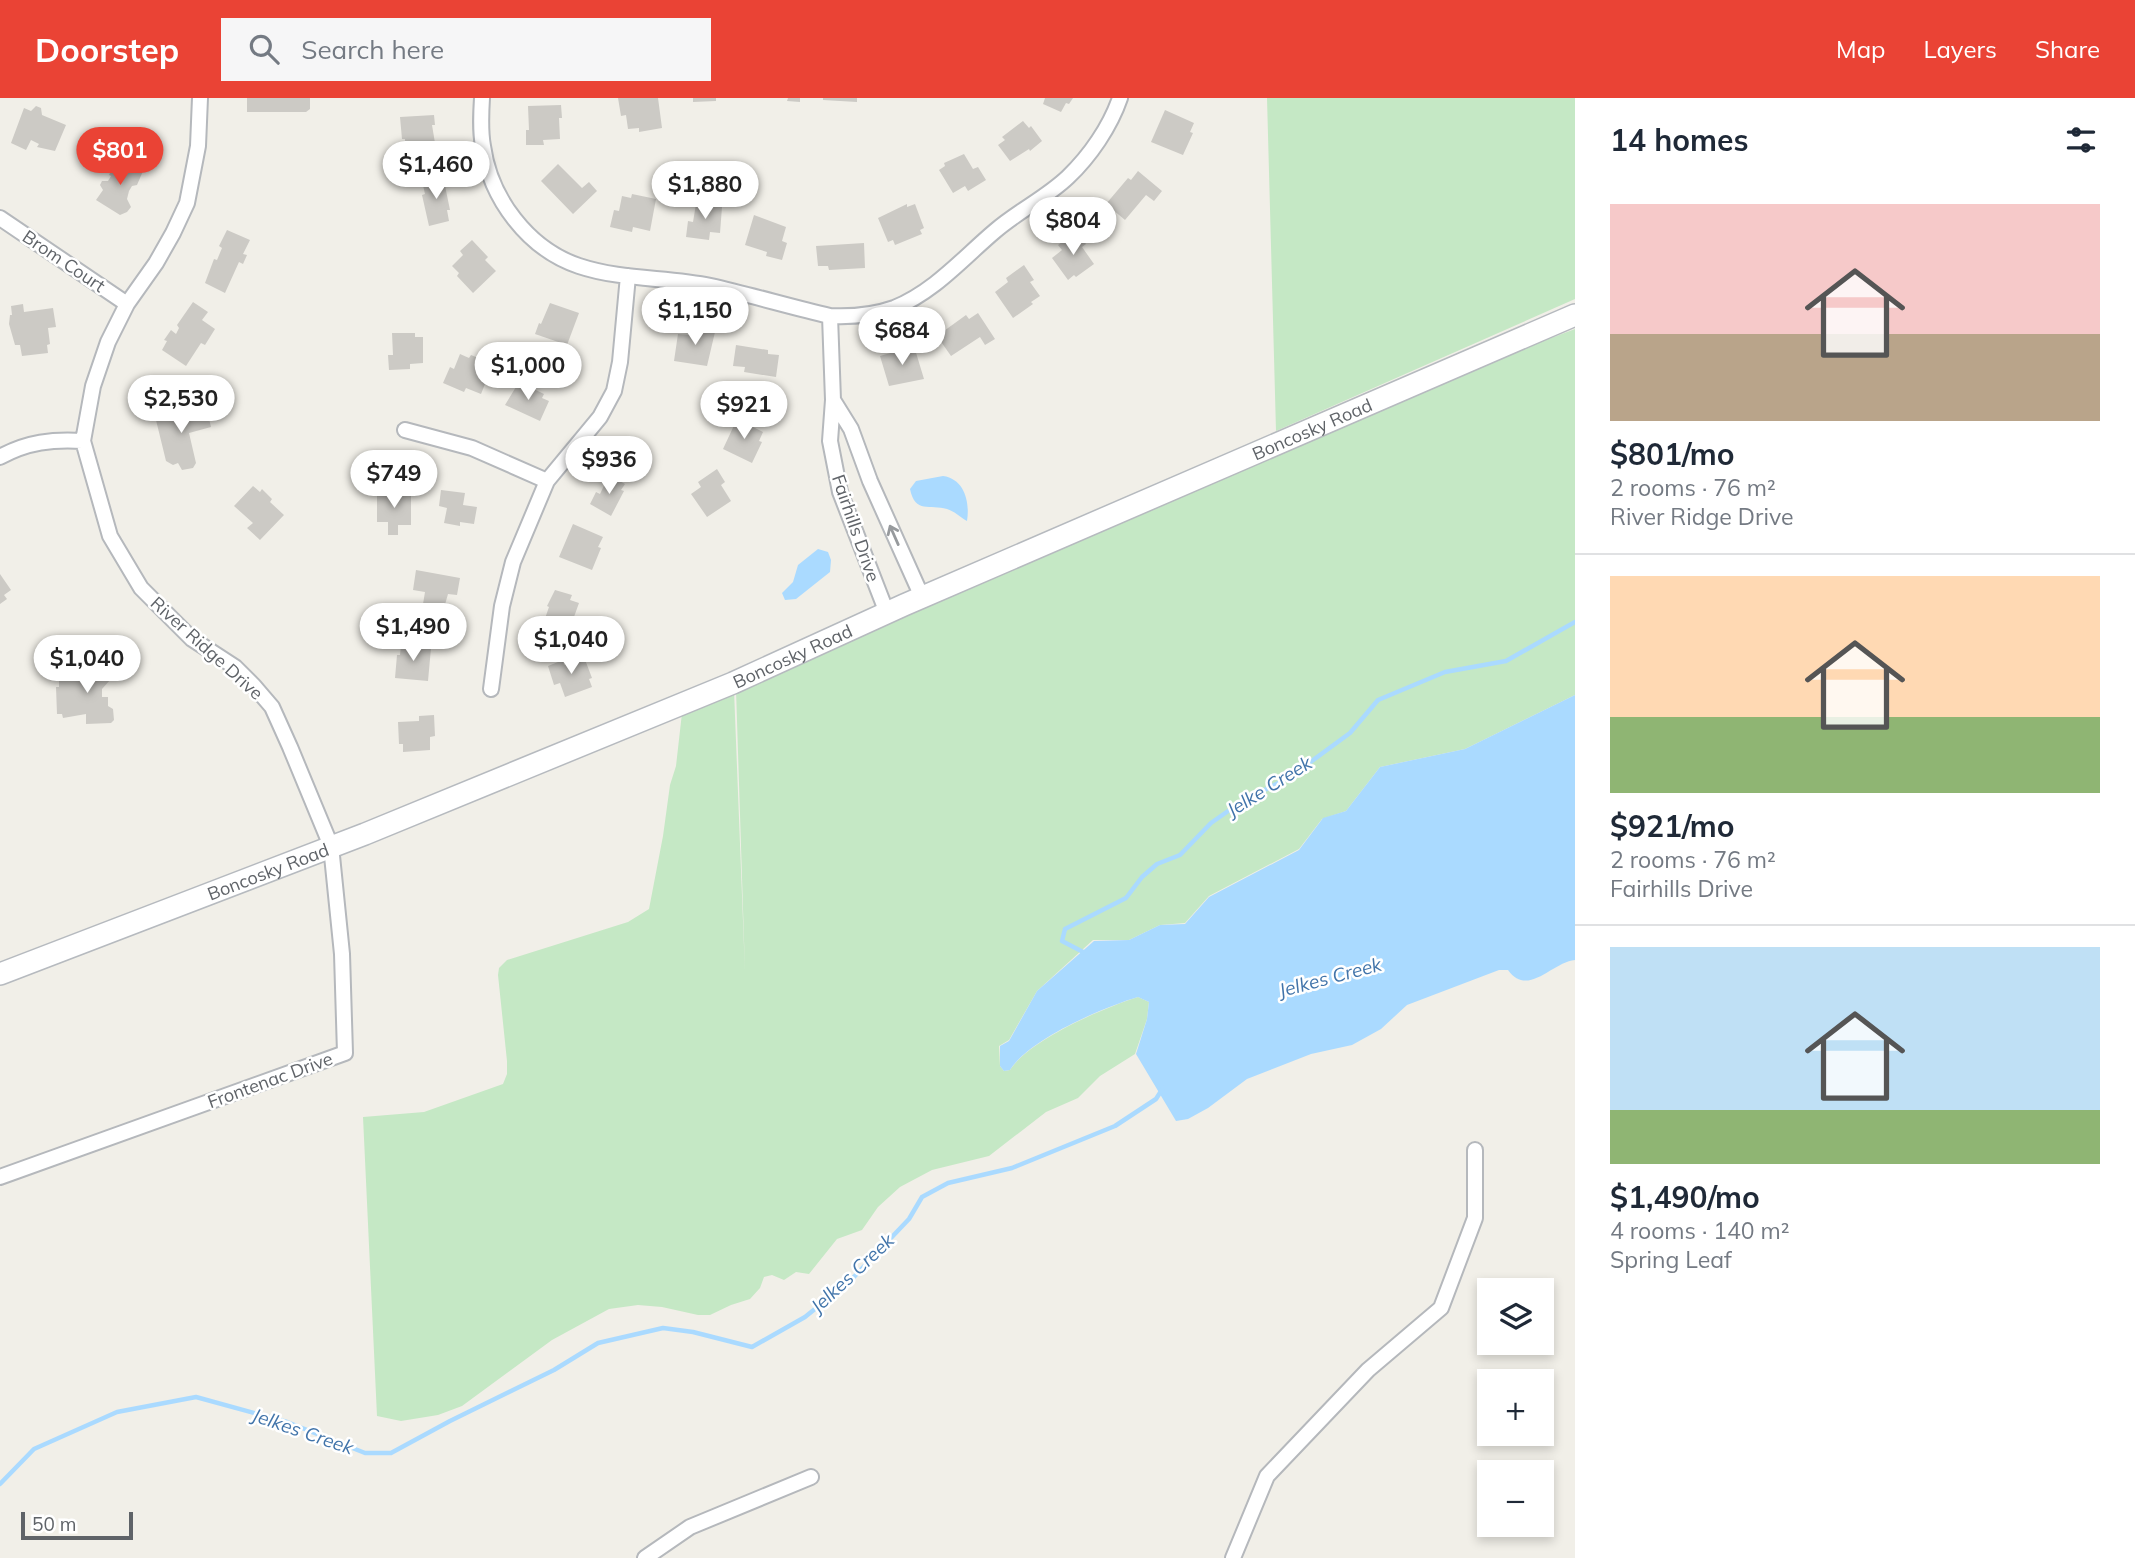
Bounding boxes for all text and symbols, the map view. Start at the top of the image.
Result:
search box [221,18,711,81]
text: Doorstep [35,29,179,70]
icon: search [245,30,283,68]
text: Search here [301,33,444,66]
text: Map [1836,34,1885,64]
text: Layers [1923,34,1997,64]
text: Share [2035,34,2100,64]
text: 14 homes [1610,121,1749,159]
icon: filters [2062,121,2100,159]
pin: $801 [79,127,161,187]
text: $801 [92,135,148,164]
pin: $1,460 [379,141,493,201]
text: $1,460 [399,149,473,178]
pin: $1,880 [648,162,762,221]
text: $1,880 [668,169,742,198]
pin: $804 [1032,198,1114,257]
text: $804 [1045,205,1101,234]
street label: Brom Court [18,225,110,297]
icon: home [1792,250,1918,376]
pin: $1,150 [638,288,752,347]
text: $1,150 [658,295,732,324]
pin: $684 [861,308,943,367]
text: $684 [874,315,930,344]
pin: $1,000 [471,342,585,402]
text: $1,000 [491,350,565,379]
pin: $2,530 [124,376,238,435]
pin: $921 [703,382,785,441]
text: $2,530 [144,383,218,412]
text: $921 [716,389,772,418]
street label: Boncosky Road [1248,393,1375,465]
text: $801/mo [1610,435,1734,473]
pin: $936 [568,436,650,496]
text: $936 [581,444,637,473]
pin: $749 [353,450,435,510]
text: $749 [366,458,422,487]
street label: Fairhills Drive [827,471,885,585]
text: 2 rooms · 76 m² [1610,473,1776,502]
text: River Ridge Drive [1610,502,1793,531]
one-way arrow [887,525,900,546]
street label: River Ridge Drive [146,591,268,705]
pin: $1,490 [356,603,470,663]
text: $1,490 [376,611,450,640]
pin: $1,040 [514,616,628,676]
street label: Boncosky Road [729,619,856,693]
icon: home [1792,622,1918,748]
text: $1,040 [534,624,608,653]
pin: $1,040 [30,636,144,695]
text: $1,040 [50,643,124,672]
water label: Jelke Creek [1220,750,1317,823]
text: $921/mo [1610,807,1734,845]
street label: Boncosky Road [204,837,332,905]
text: 2 rooms · 76 m² [1610,845,1776,874]
text: Fairhills Drive [1610,874,1753,903]
water label: Jelkes Creek [1274,951,1385,1003]
icon: home [1792,993,1918,1119]
street label: Frontenac Drive [204,1047,336,1113]
text: $1,490/mo [1610,1178,1760,1216]
text: 4 rooms · 140 m² [1610,1216,1790,1245]
water label: Jelkes Creek [804,1227,900,1319]
text: Spring Leaf [1610,1245,1732,1274]
map controls [1477,1278,1554,1537]
button: layers [1477,1278,1554,1355]
button: + [1477,1369,1554,1446]
water label: Jelkes Creek [247,1402,358,1460]
button: − [1477,1460,1554,1537]
scale bar [21,1509,133,1541]
text: 50 m [32,1512,76,1536]

